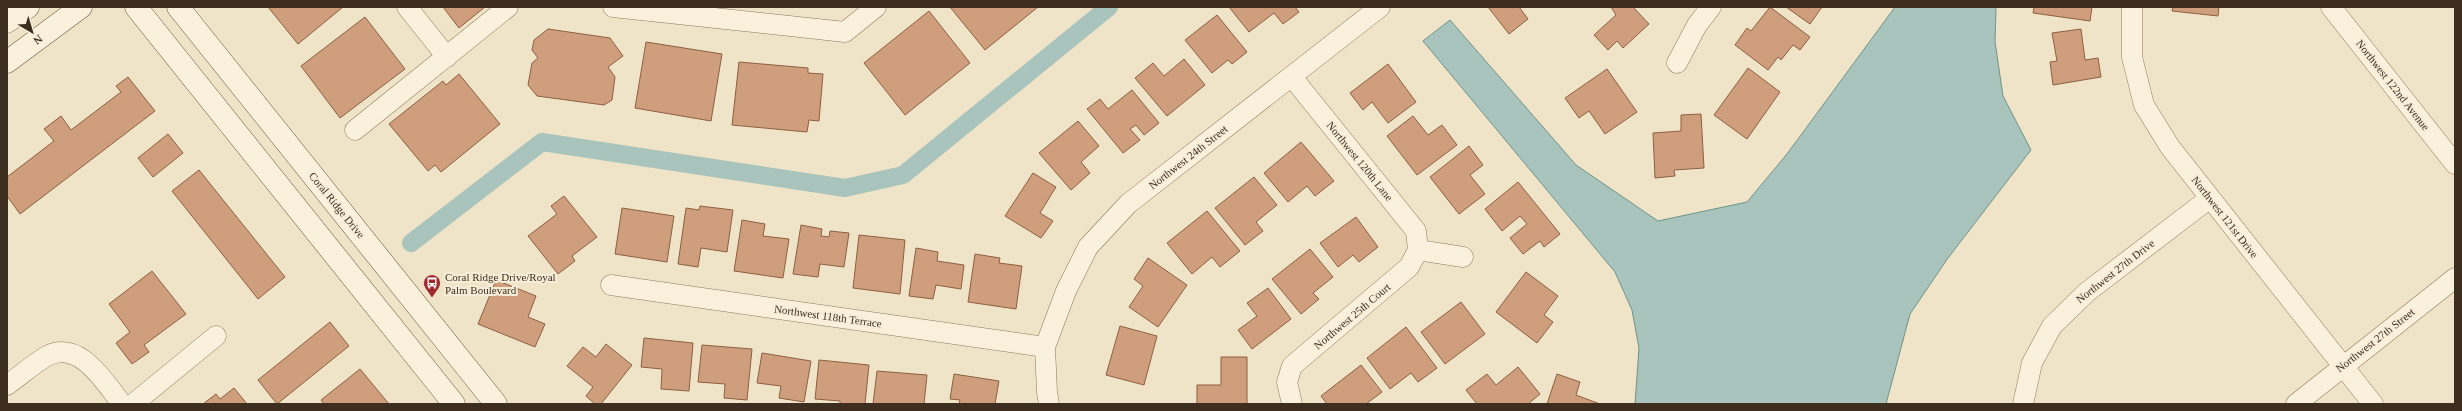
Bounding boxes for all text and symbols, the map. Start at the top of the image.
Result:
north arrow [12,12,52,52]
text: N [31,33,45,47]
street label: Northwest 122nd Avenue [2354,37,2432,133]
street label: Northwest 120th Lane [1324,119,1396,203]
street label: Northwest 24th Street [1146,123,1230,191]
street label: Coral Ridge Drive [307,170,367,240]
street label: Northwest 121st Drive [2189,174,2261,260]
street label: Northwest 27th Drive [2074,237,2157,305]
place label: Coral Ridge Drive/Royal Palm Boulevard [445,271,556,296]
bus stop icon: Coral Ridge Drive/Royal Palm Boulevard [422,273,442,298]
street label: Northwest 25th Court [1311,281,1393,351]
street label: Northwest 118th Terrace [773,303,883,330]
street label: Northwest 27th Street [2333,306,2417,374]

